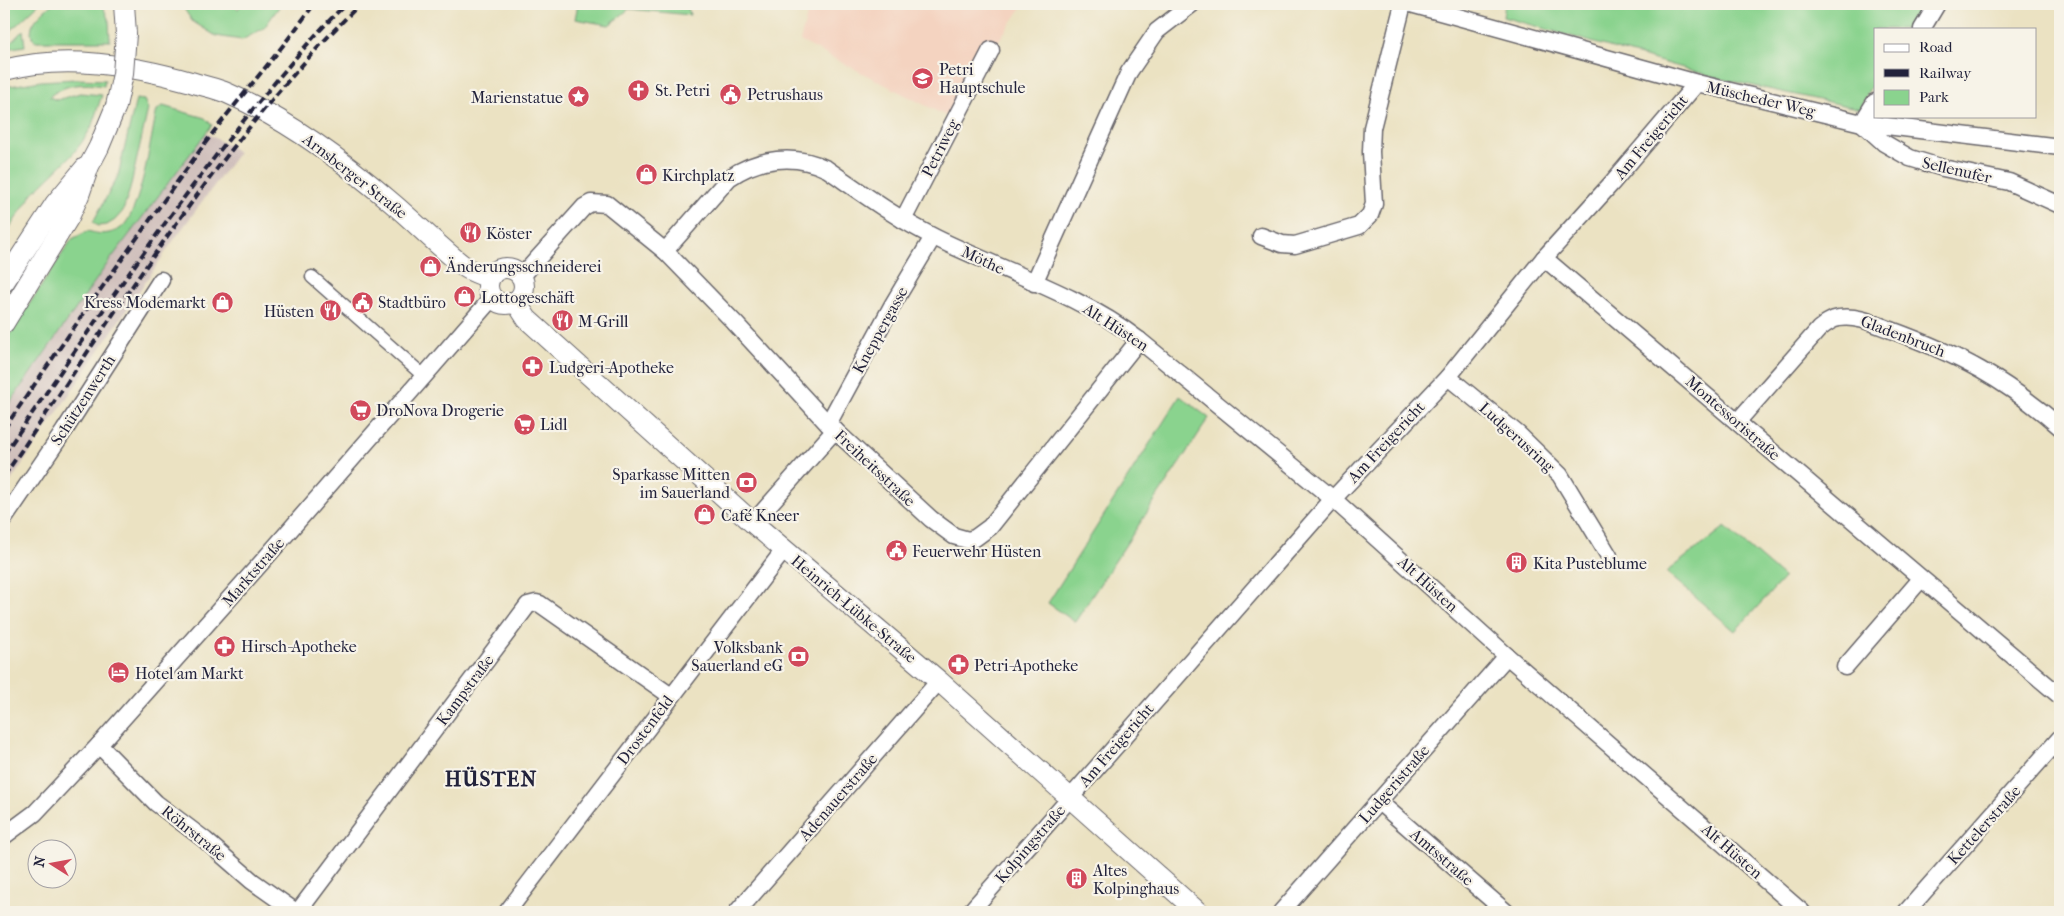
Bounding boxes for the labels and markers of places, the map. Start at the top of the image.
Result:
place label: Petri Hauptschule [939,60,1025,97]
school or university icon: Petri Hauptschule [911,66,935,90]
church icon: St. Petri [627,78,651,102]
place label: St. Petri [655,81,710,100]
public building icon: Petrushaus [719,82,743,106]
place icon: Marienstatue [567,85,591,109]
place label: Petrushaus [747,85,823,104]
place label: Marienstatue [471,88,563,107]
shop icon: Kirchplatz [634,163,658,187]
place label: Kirchplatz [662,166,734,185]
restaurant icon: Köster [458,221,482,245]
place label: Köster [486,224,532,243]
shop icon: Änderungsschneiderei [418,254,442,278]
place label: Änderungsschneiderei [445,257,602,276]
shop icon: Lottogeschäft [453,285,477,309]
place label: Lottogeschäft [481,288,575,307]
shop icon: Kress Modemarkt [210,290,234,314]
public building icon: Stadtbüro [350,290,374,314]
place label: Kress Modemarkt [84,293,206,312]
place label: Stadtbüro [378,293,446,312]
restaurant icon: Hüsten [318,299,342,323]
place label: Hüsten [264,302,315,321]
restaurant icon: M-Grill [550,309,574,333]
place label: M-Grill [578,312,629,331]
pharmacy icon: Ludgeri-Apotheke [521,355,545,379]
place label: Ludgeri-Apotheke [549,358,674,377]
supermarket icon: DroNova Drogerie [348,398,372,422]
place label: DroNova Drogerie [376,401,504,420]
supermarket icon: Lidl [512,412,536,436]
place label: Lidl [540,415,568,434]
place label: Sparkasse Mitten im Sauerland [612,465,731,502]
bank icon: Sparkasse Mitten im Sauerland [734,471,758,495]
shop icon: Café Kneer [693,503,717,527]
place label: Café Kneer [721,506,799,525]
public building icon: Feuerwehr Hüsten [884,539,908,563]
place label: Feuerwehr Hüsten [912,542,1042,561]
building icon: Kita Pusteblume [1505,551,1529,575]
place label: Kita Pusteblume [1533,554,1647,573]
pharmacy icon: Hirsch-Apotheke [213,634,237,658]
place label: Hirsch-Apotheke [241,637,357,656]
place label: Volksbank Sauerland eG [691,638,784,675]
bank icon: Volksbank Sauerland eG [787,644,811,668]
pharmacy icon: Petri-Apotheke [946,653,970,677]
place label: Petri-Apotheke [974,656,1078,675]
hotel icon: Hotel am Markt [107,661,131,685]
place label: Hotel am Markt [135,664,244,683]
place label: Altes Kolpinghaus [1092,861,1179,898]
building icon: Altes Kolpinghaus [1065,867,1089,891]

